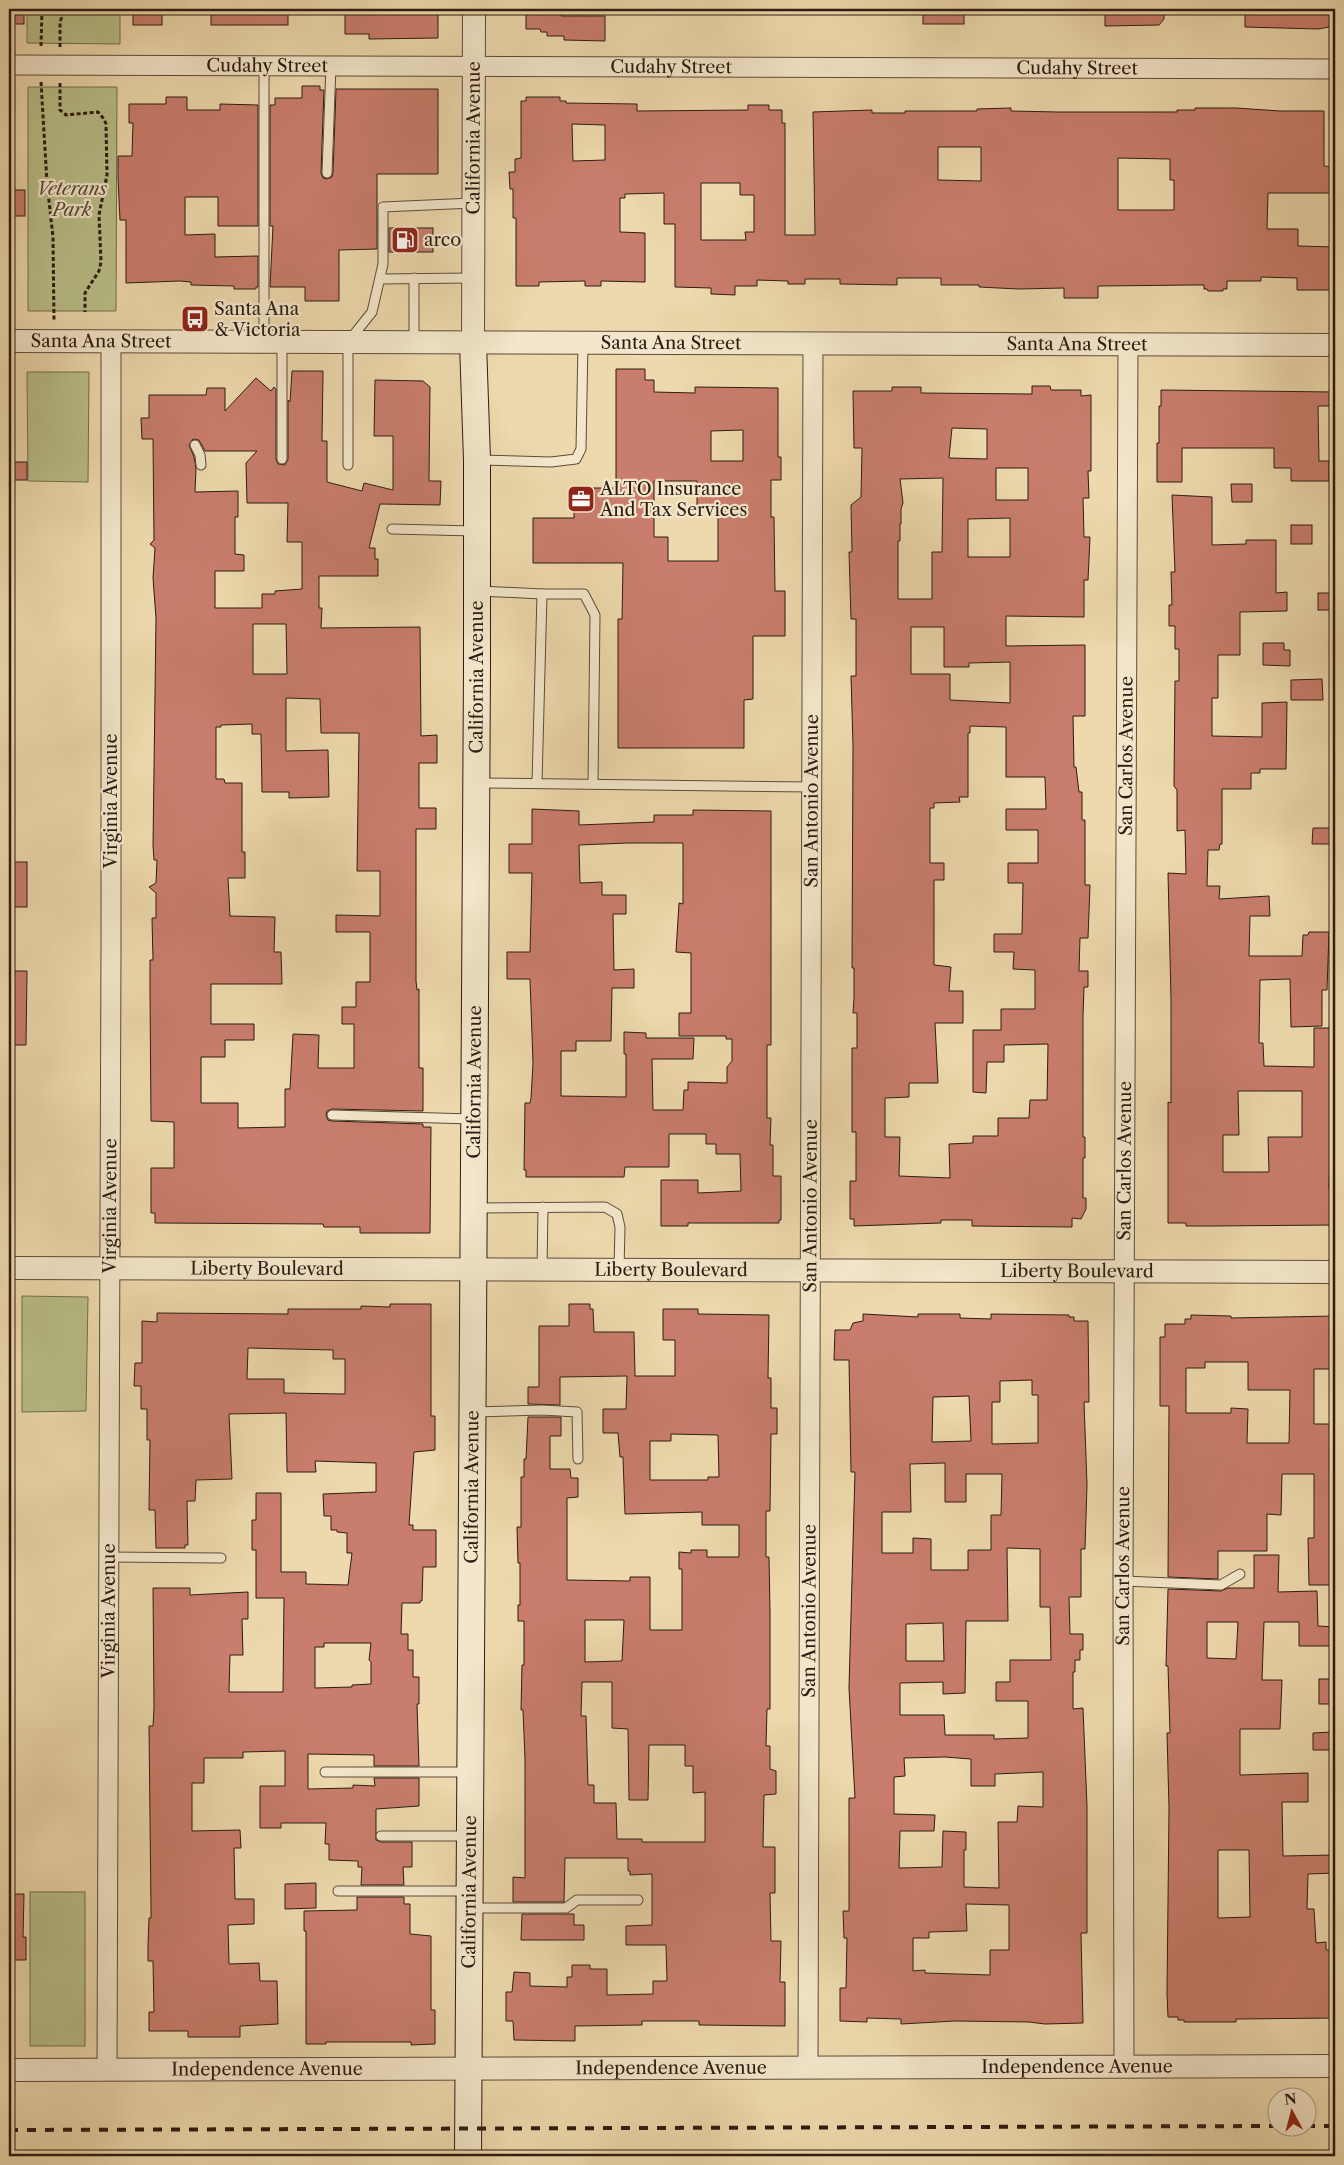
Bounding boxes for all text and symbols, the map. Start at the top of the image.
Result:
street label: Cudahy Street [206,55,328,77]
street label: Cudahy Street [610,56,732,78]
street label: Cudahy Street [1016,57,1138,79]
street label: California Avenue [462,61,485,215]
park label: Veterans Park [37,178,107,221]
fuel station icon: arco [390,225,420,255]
place label: arco [424,229,461,251]
place label: Santa Ana & Victoria [214,298,301,341]
bus stop icon: Santa Ana & Victoria [180,304,210,334]
street label: Santa Ana Street [30,330,172,352]
street label: Santa Ana Street [600,332,742,354]
street label: Santa Ana Street [1006,333,1148,355]
place label: ALTO Insurance And Tax Services [599,478,747,521]
office icon: ALTO Insurance And Tax Services [566,484,596,514]
street label: California Avenue [465,600,488,754]
street label: San Carlos Avenue [1115,676,1138,836]
street label: San Antonio Avenue [800,714,823,888]
street label: Virginia Avenue [100,733,122,870]
street label: California Avenue [463,1005,486,1159]
street label: San Carlos Avenue [1113,1081,1136,1241]
street label: San Antonio Avenue [799,1119,822,1293]
street label: Virginia Avenue [99,1138,121,1275]
street label: Liberty Boulevard [190,1258,344,1280]
street label: Liberty Boulevard [594,1259,748,1281]
street label: Liberty Boulevard [1000,1260,1154,1282]
street label: California Avenue [461,1410,484,1564]
street label: San Carlos Avenue [1112,1486,1134,1646]
street label: San Antonio Avenue [798,1524,821,1698]
street label: Virginia Avenue [97,1543,120,1680]
street label: California Avenue [458,1815,481,1969]
street label: Independence Avenue [981,2055,1173,2078]
street label: Independence Avenue [575,2057,767,2079]
street label: Independence Avenue [171,2058,363,2081]
north arrow [1266,2088,1316,2138]
text: N [1283,2089,1298,2109]

